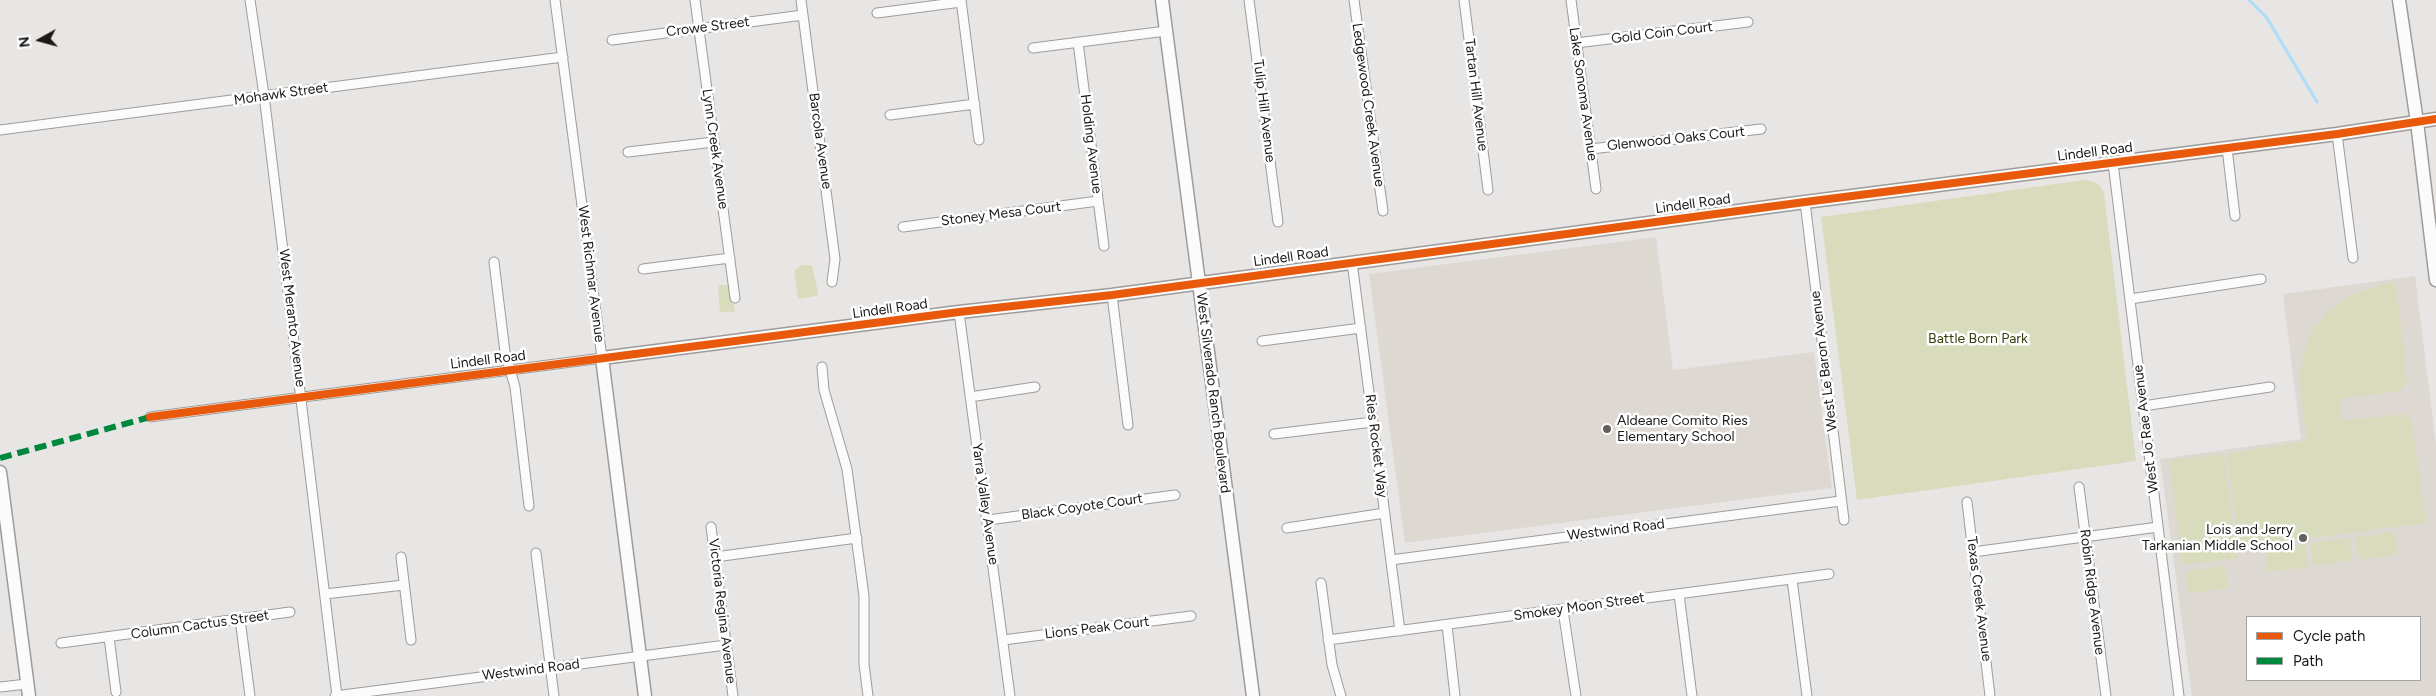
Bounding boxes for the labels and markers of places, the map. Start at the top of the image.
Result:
place label: Aldeane Comito Ries Elementary School [1617,413,1748,446]
marker: Aldeane Comito Ries Elementary School [1601,423,1613,435]
place label: Lois and Jerry Tarkanian Middle School [2142,522,2293,554]
marker: Lois and Jerry Tarkanian Middle School [2297,532,2309,544]

